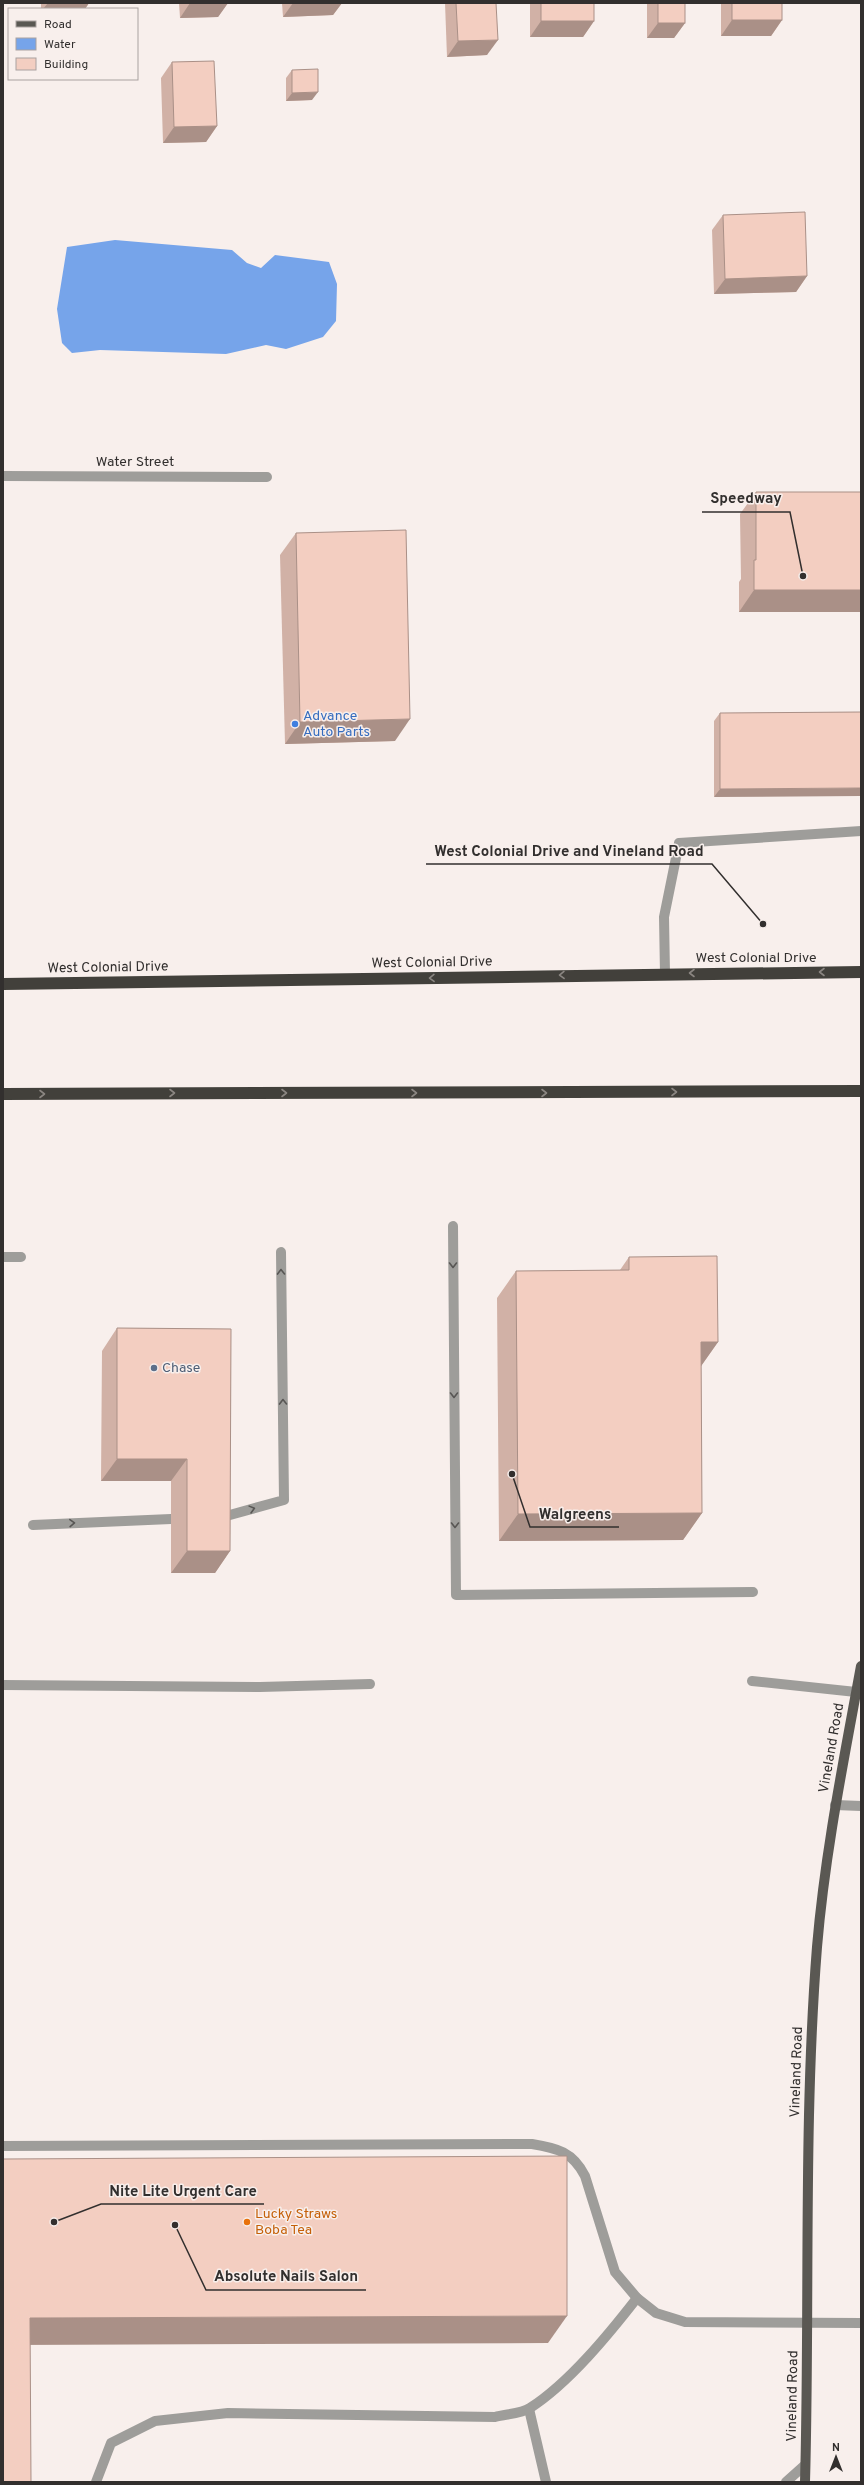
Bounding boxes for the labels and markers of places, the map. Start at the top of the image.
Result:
callout: Speedway [702,485,790,512]
place label: Advance Auto Parts [303,708,370,741]
marker: Advance Auto Parts [290,719,300,729]
callout: West Colonial Drive and Vineland Road [426,837,712,864]
place label: Chase [162,1360,200,1377]
marker: Chase [149,1363,159,1373]
callout: Walgreens [530,1500,619,1527]
callout: Nite Lite Urgent Care [101,2177,264,2204]
place label: Lucky Straws Boba Tea [255,2206,337,2239]
marker: Lucky Straws Boba Tea [242,2217,252,2227]
callout: Absolute Nails Salon [206,2263,366,2290]

